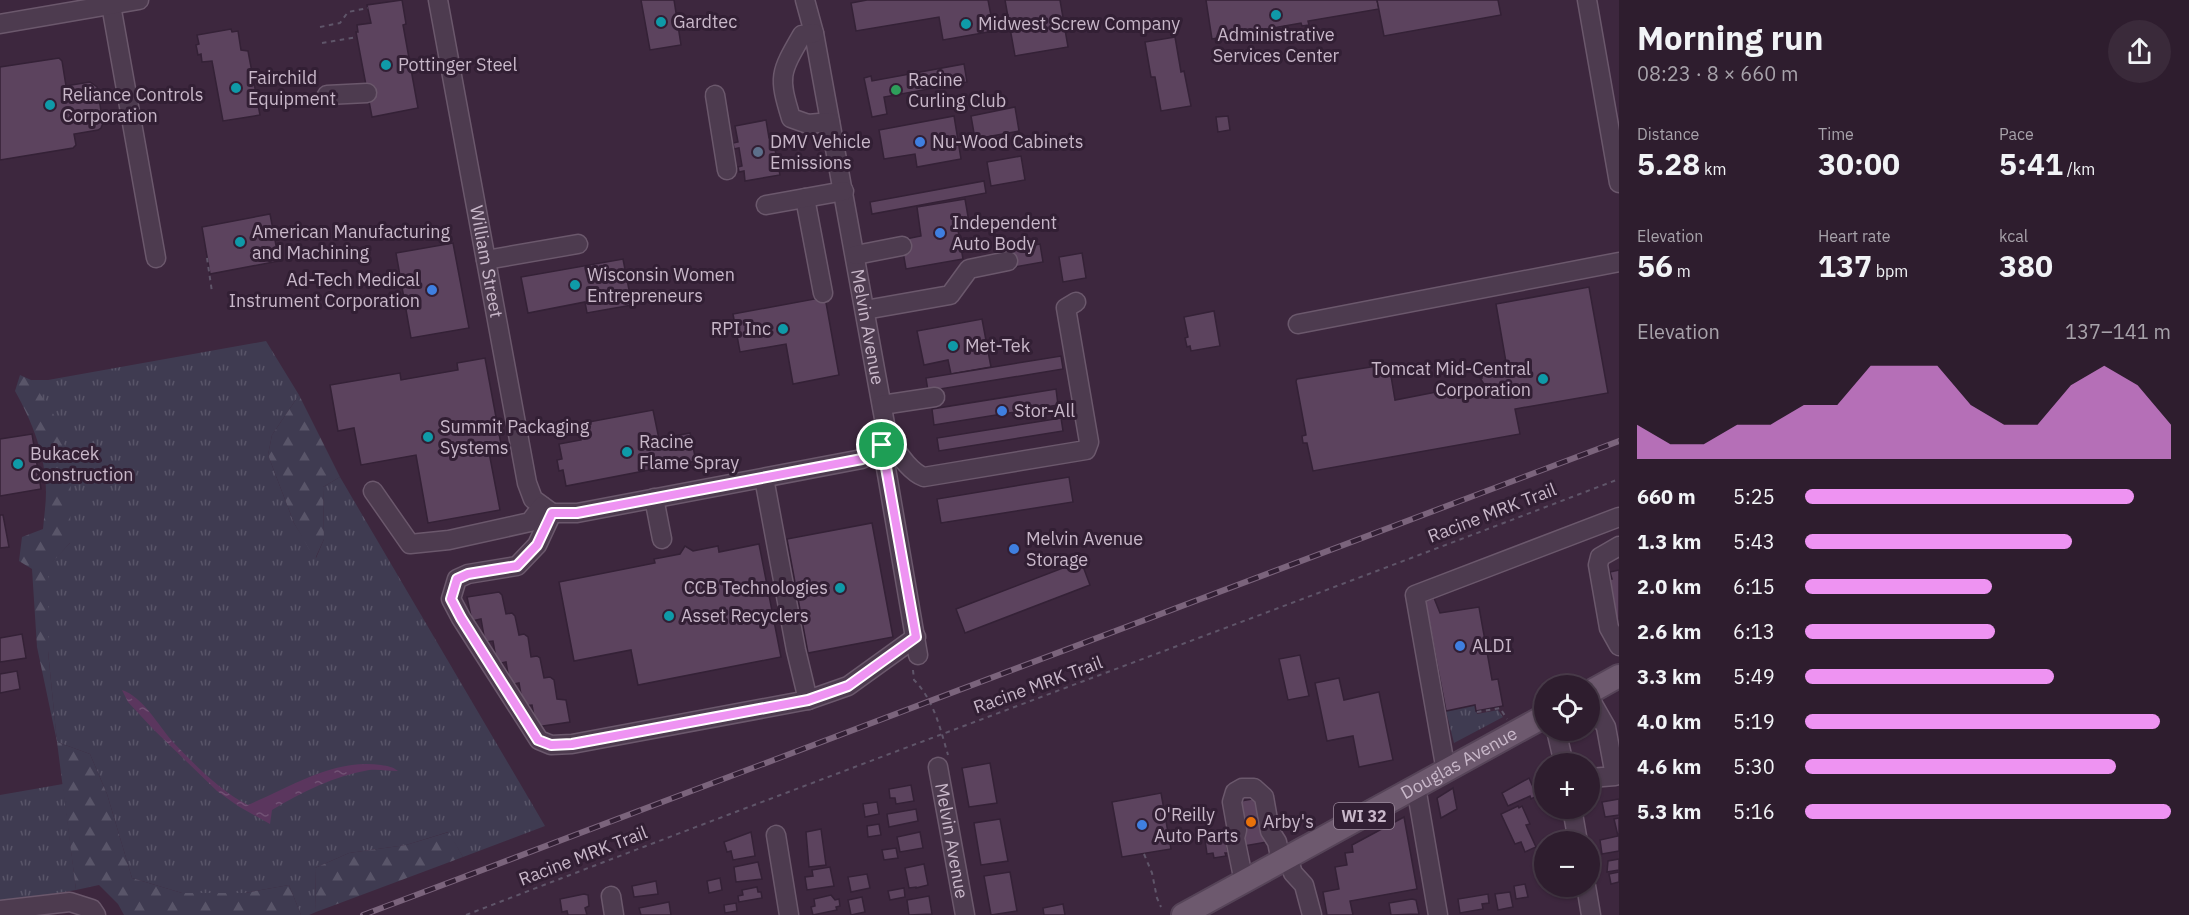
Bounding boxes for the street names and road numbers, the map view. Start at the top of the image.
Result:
street label: William Street [465,203,508,320]
street label: Melvin Avenue [846,267,890,387]
street label: Racine MRK Trail [1424,477,1559,548]
street label: Racine MRK Trail [970,650,1106,719]
street label: Douglas Avenue [1396,721,1521,804]
street label: Melvin Avenue [930,781,974,901]
road number: WI 32 [1334,803,1394,829]
street label: Racine MRK Trail [515,820,650,891]

